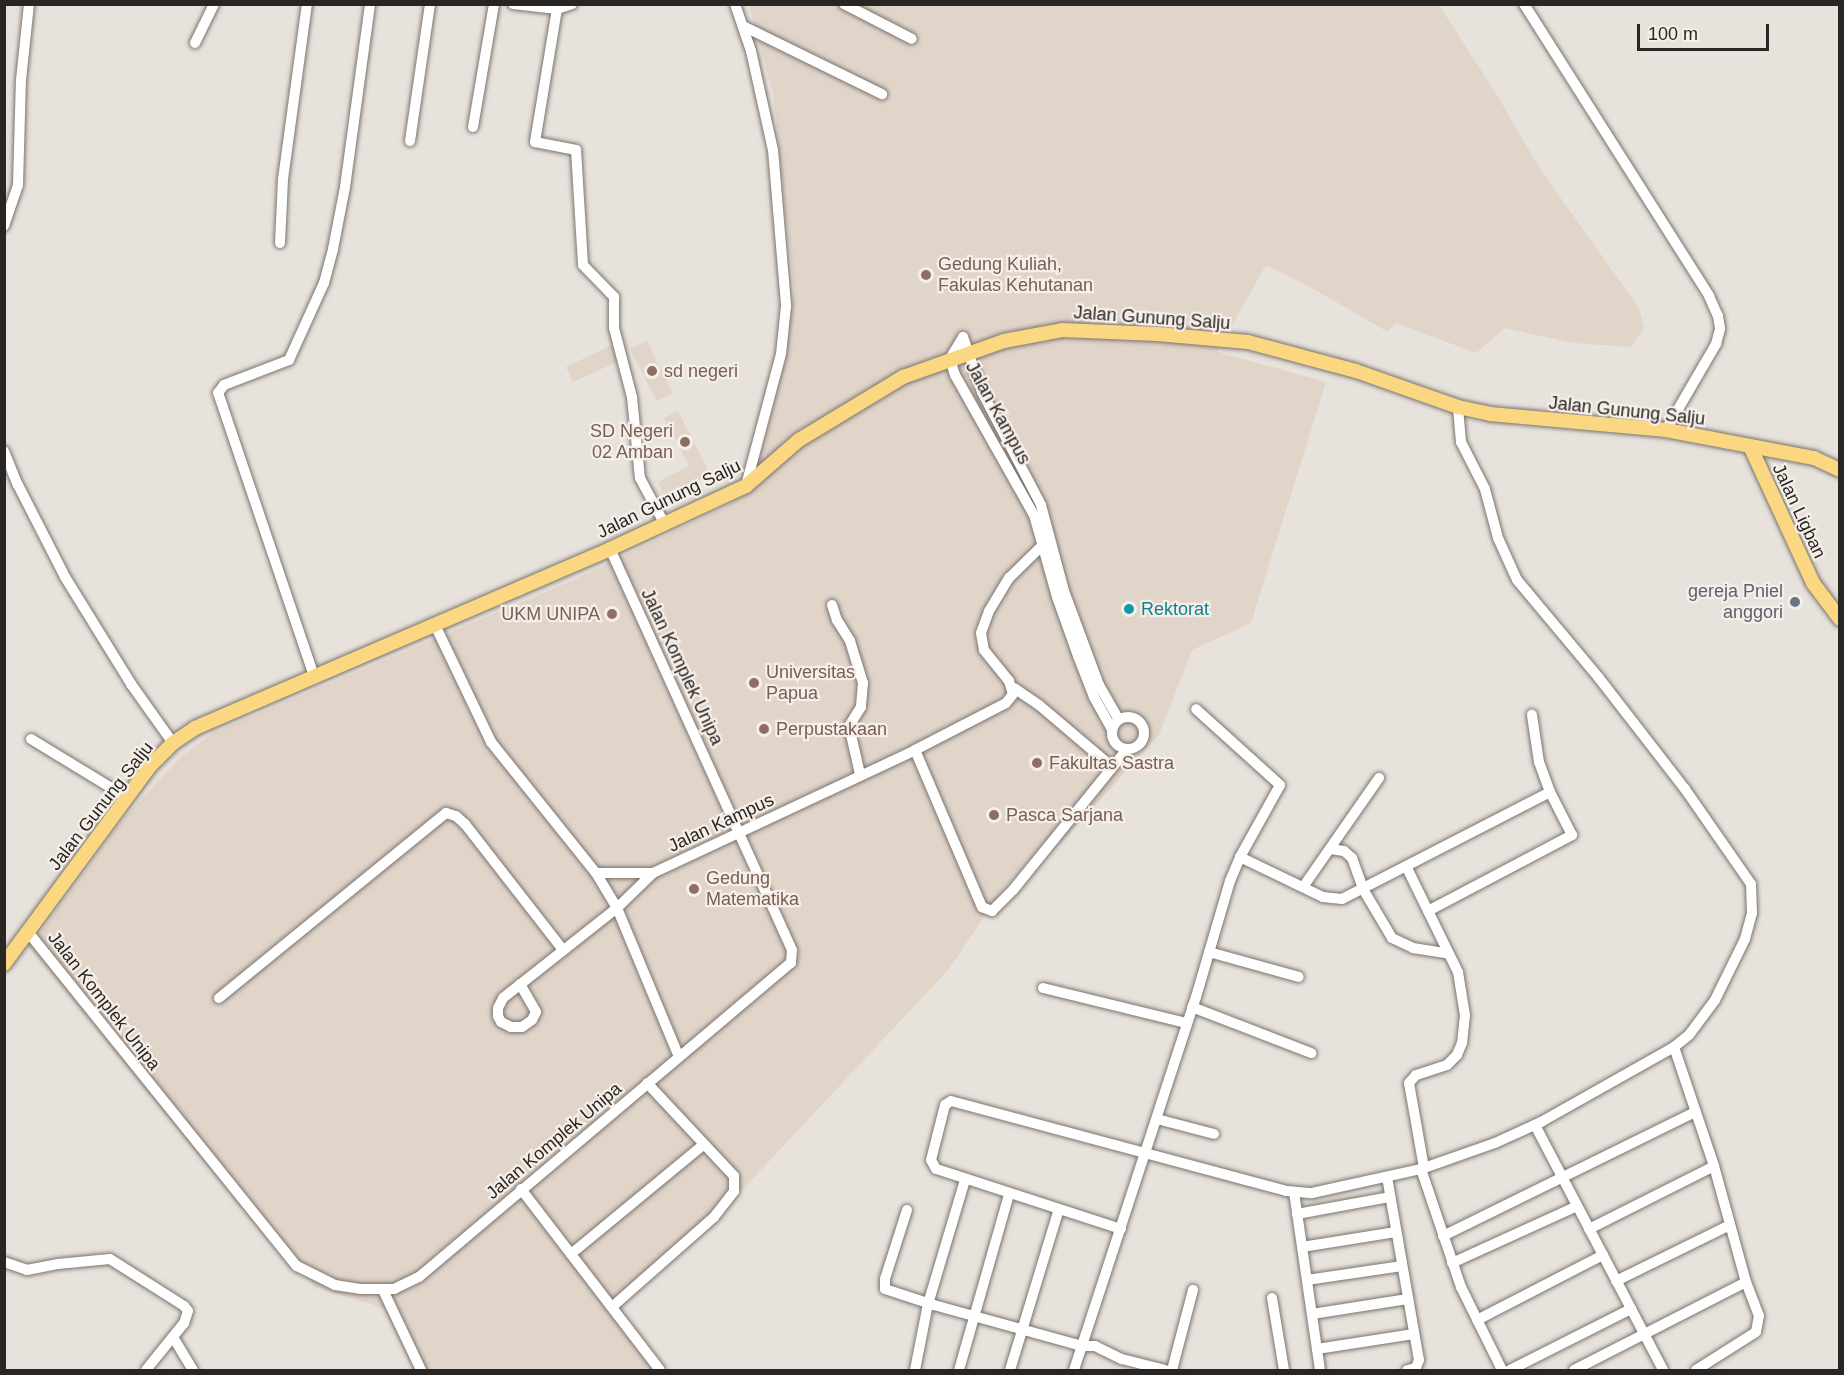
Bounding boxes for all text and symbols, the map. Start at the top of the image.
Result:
scale bar [1640,12,1772,50]
text: 100 m [1648,24,1698,44]
place label: Gedung Kuliah, Fakulas Kehutanan [938,254,1093,296]
marker: Gedung Kuliah, Fakulas Kehutanan [919,268,933,282]
street label: Jalan Gunung Salju [1073,302,1231,334]
street label: Jalan Kampus [961,358,1035,468]
place label: sd negeri [664,360,738,382]
marker: sd negeri [645,364,659,378]
street label: Jalan Gunung Salju [1548,392,1706,430]
place label: SD Negeri 02 Amban [590,421,673,464]
marker: SD Negeri 02 Amban [678,435,692,449]
street label: Jalan Gunung Salju [594,455,744,543]
street label: Jalan Ligban [1768,460,1830,562]
place label: gereja Pniel anggori [1688,581,1783,624]
street label: Jalan Komplek Unipa [636,585,728,749]
marker: gereja Pniel anggori [1788,595,1802,609]
place label: Rektorat [1141,598,1209,620]
marker: Rektorat [1122,602,1136,616]
place label: UKM UNIPA [501,603,600,625]
marker: UKM UNIPA [605,607,619,621]
place label: Universitas Papua [766,662,855,704]
marker: Universitas Papua [747,676,761,690]
place label: Perpustakaan [776,718,887,740]
marker: Perpustakaan [757,722,771,736]
street label: Jalan Gunung Salju [44,737,158,875]
place label: Fakultas Sastra [1049,752,1174,774]
marker: Fakultas Sastra [1030,756,1044,770]
street label: Jalan Kampus [665,789,777,857]
place label: Pasca Sarjana [1006,804,1123,826]
marker: Pasca Sarjana [987,808,1001,822]
place label: Gedung Matematika [706,868,799,910]
marker: Gedung Matematika [687,882,701,896]
street label: Jalan Komplek Unipa [43,927,165,1075]
street label: Jalan Komplek Unipa [482,1078,626,1204]

